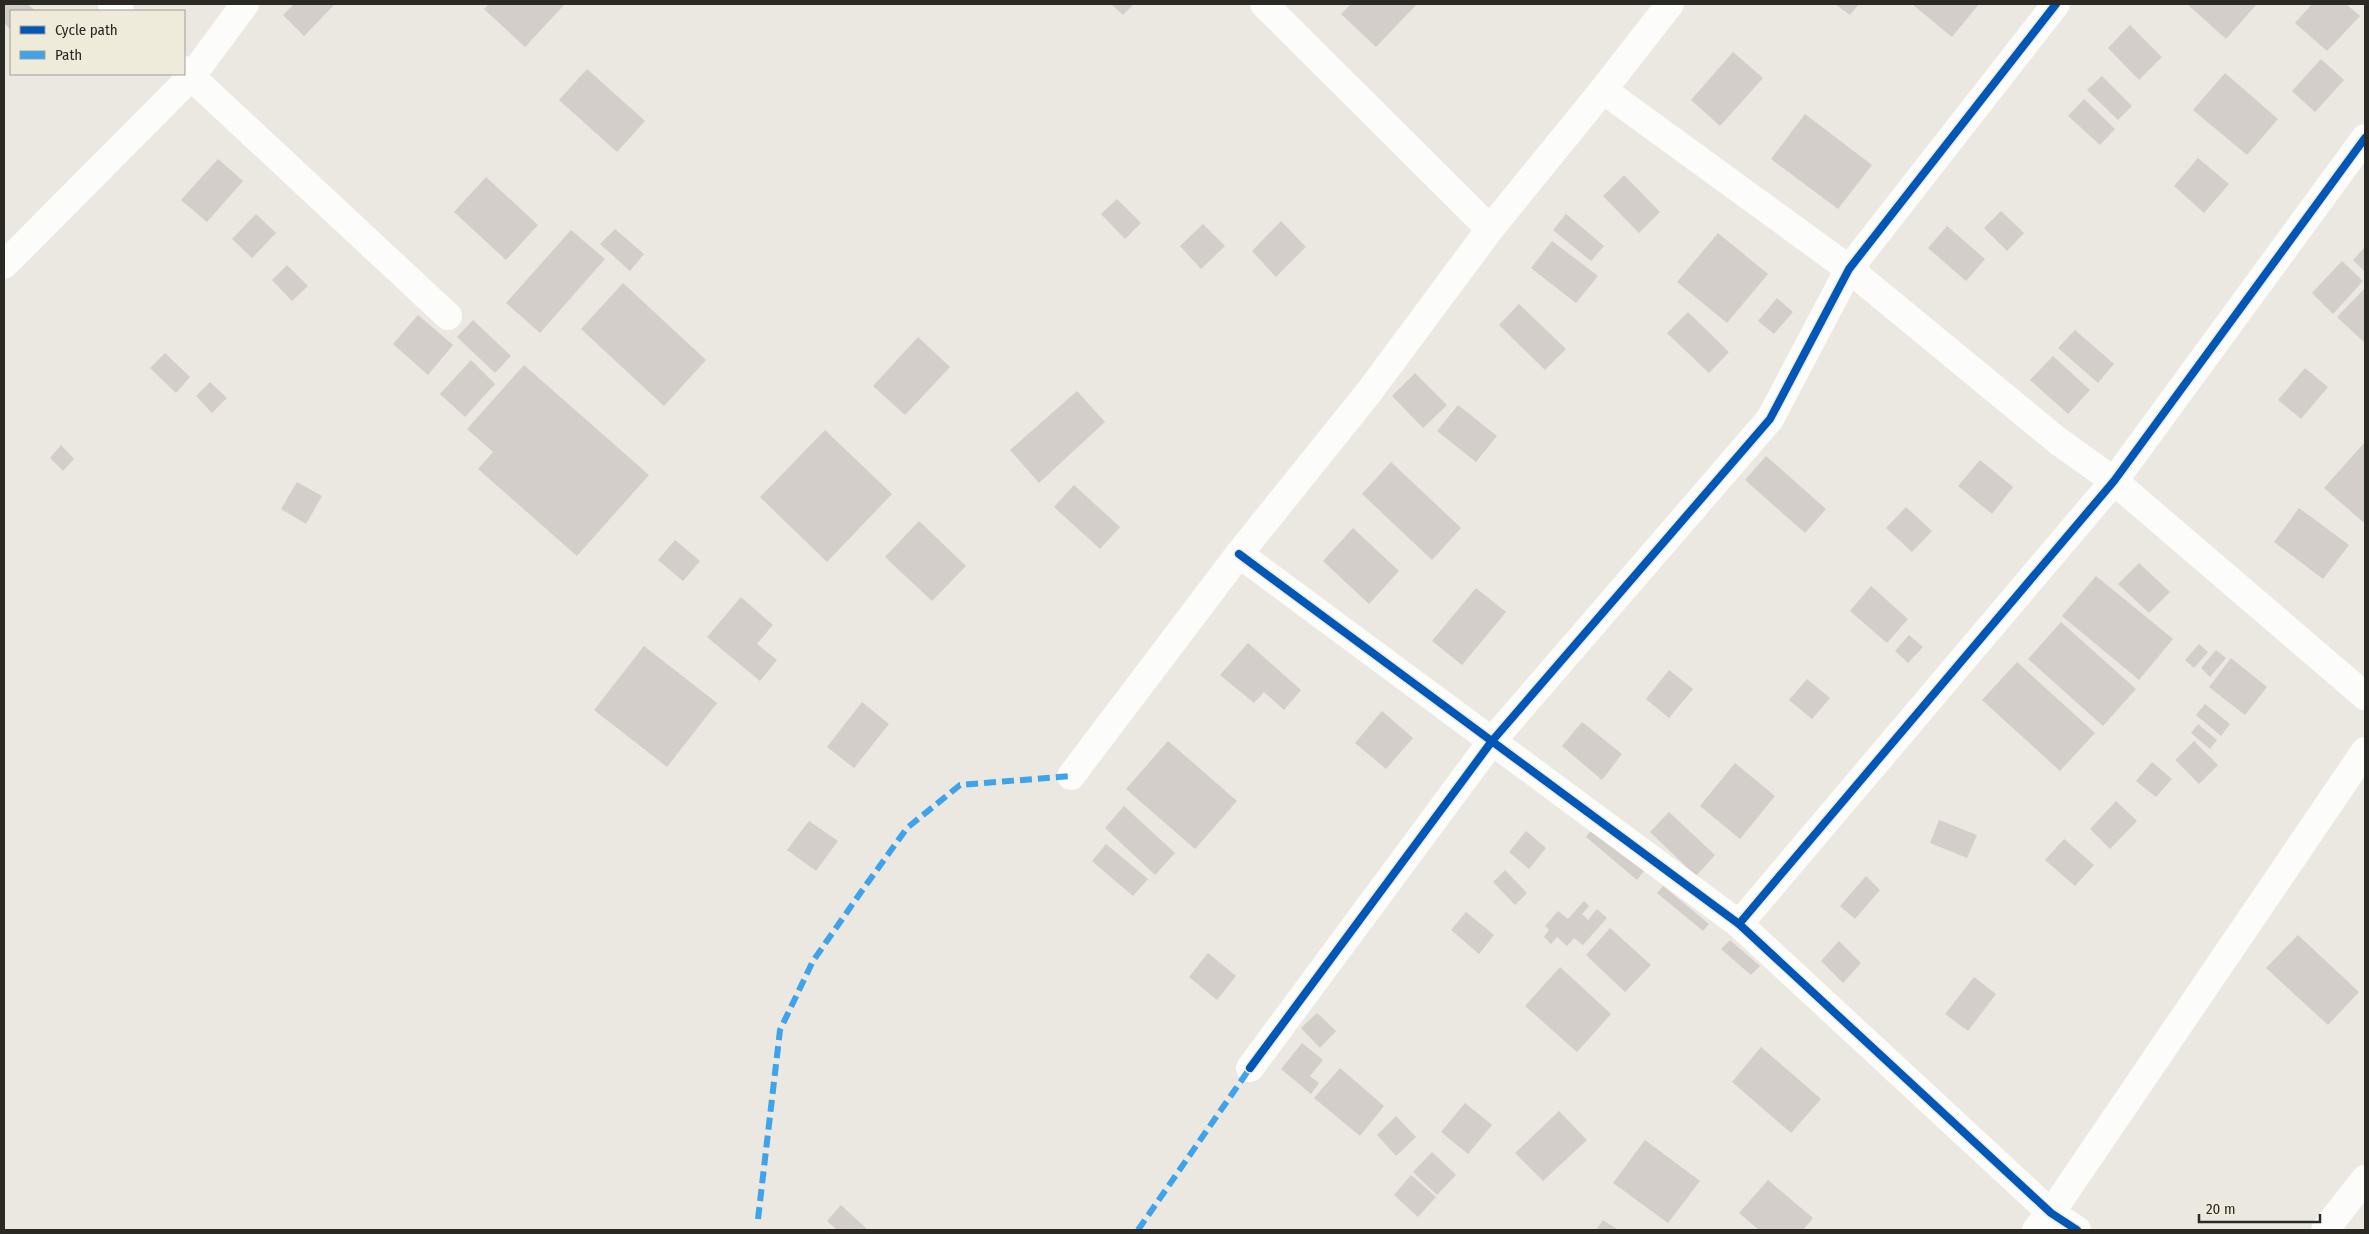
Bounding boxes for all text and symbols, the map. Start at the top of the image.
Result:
legend [10,10,185,75]
text: Cycle path [55,21,118,39]
text: Path [55,46,82,64]
scale bar [2199,1192,2320,1224]
text: 20 m [2206,1200,2236,1218]

